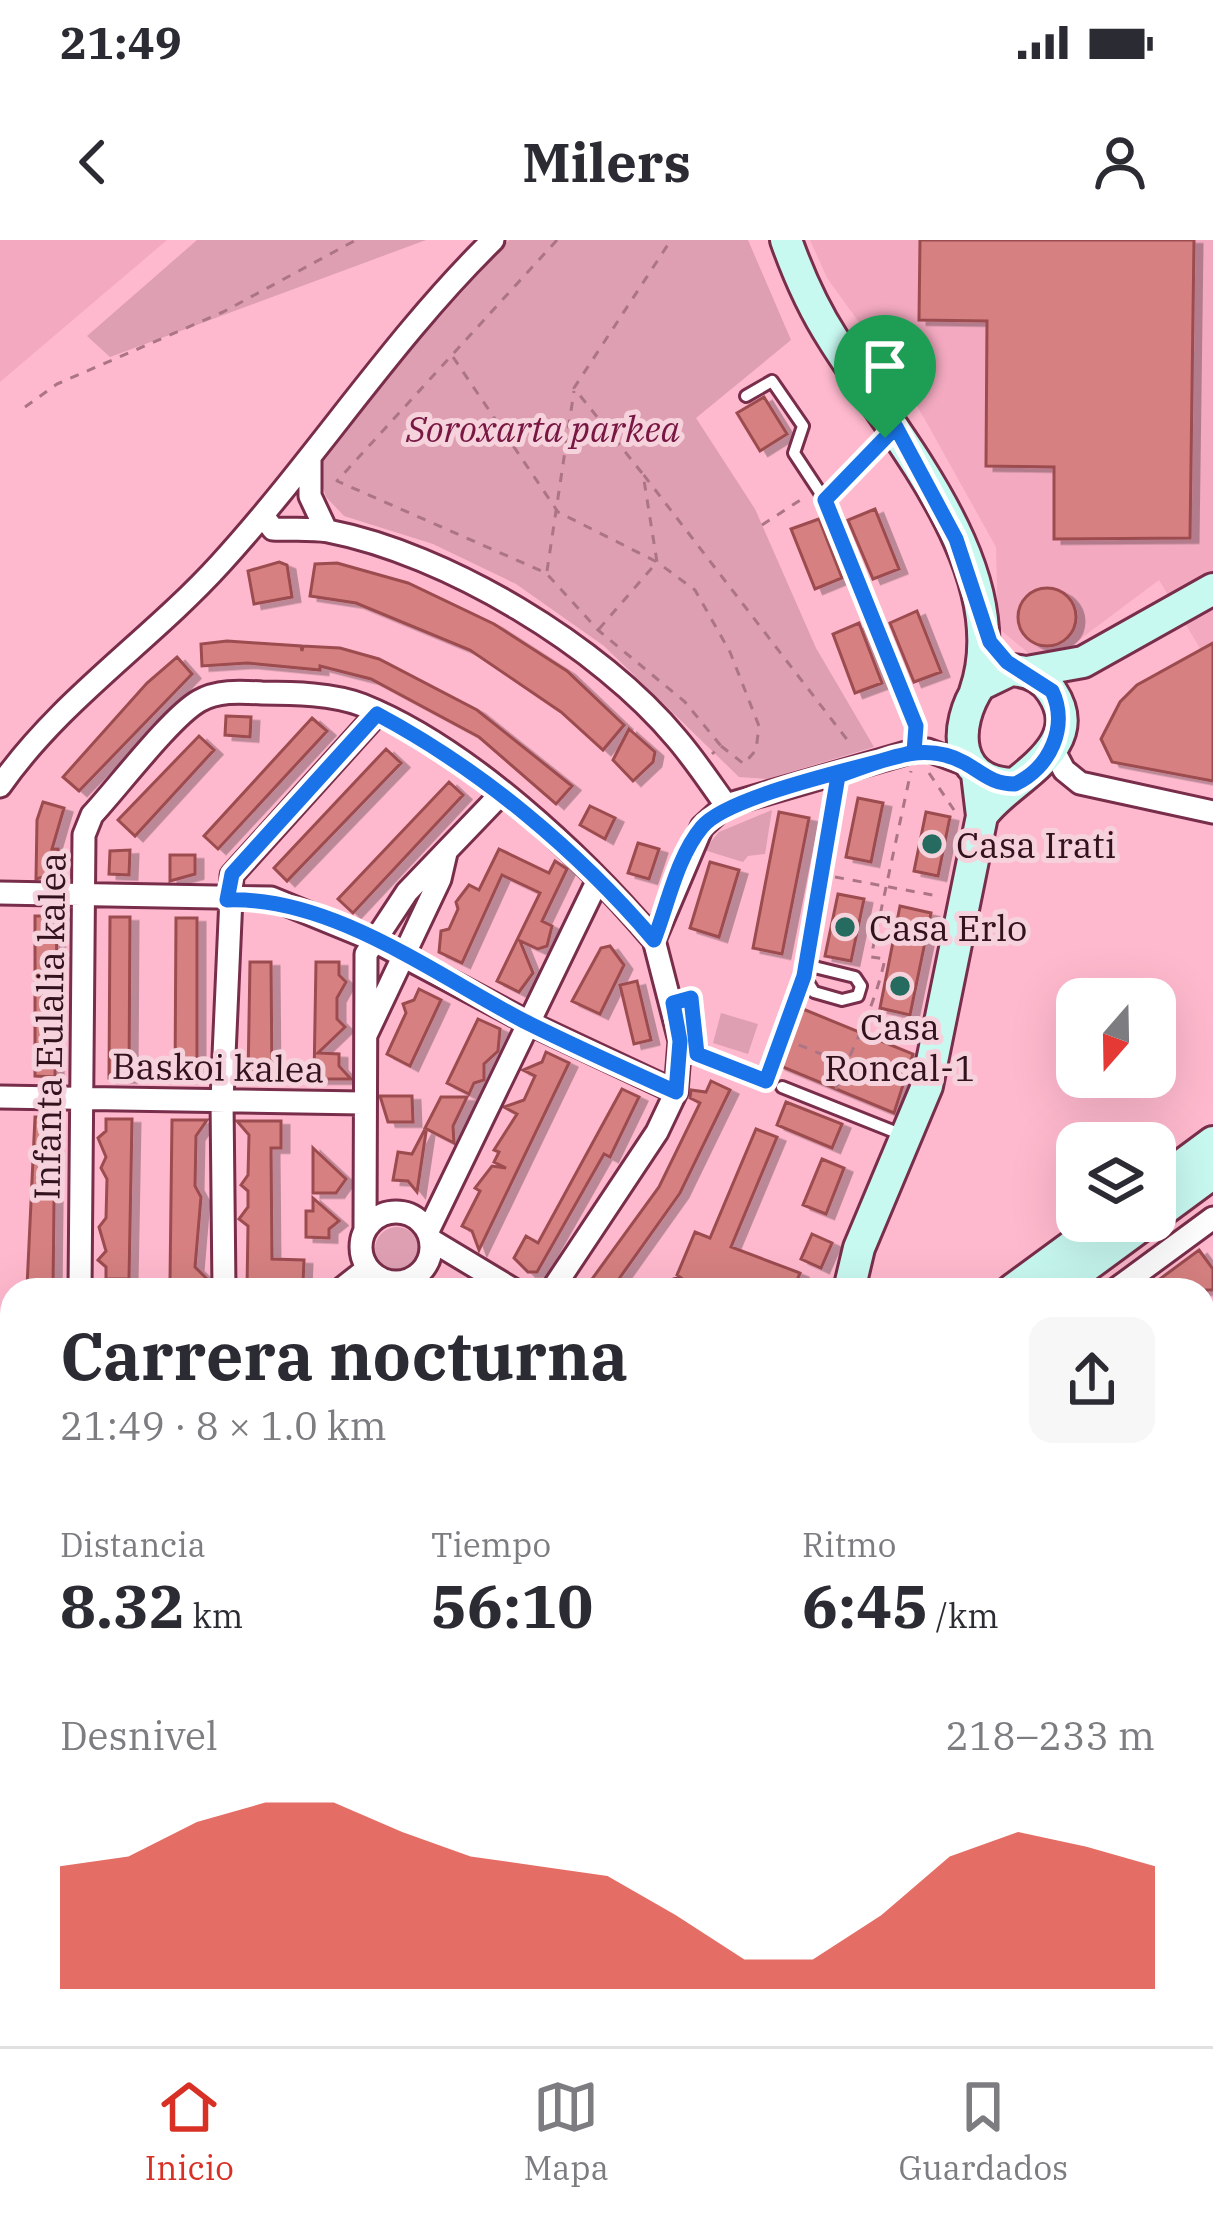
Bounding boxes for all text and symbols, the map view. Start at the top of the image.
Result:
text: 21:49 [60,13,182,71]
text: Milers [522,127,691,197]
icon: back [60,129,126,195]
icon: person [1087,129,1153,195]
pin [834,315,936,438]
icon: arrive [852,333,918,399]
park label: Soroxarta parkea [405,405,680,452]
place label: Casa Irati [956,821,1116,868]
marker: Casa Irati [919,831,945,857]
street label: Infanta Eulalia kalea [22,852,76,1200]
place label: Casa Erlo [869,904,1027,951]
marker: Casa Erlo [832,914,858,940]
marker: Casa Roncal-1 [887,973,913,999]
north arrow [1056,978,1176,1098]
map controls [1056,978,1176,1242]
place label: Casa Roncal-1 [824,1003,976,1091]
street label: Baskoi kalea [111,1042,325,1092]
button: layers [1056,1122,1176,1242]
text: Carrera nocturna [60,1312,628,1398]
button: share [1029,1317,1155,1443]
text: 21:49 · 8 × 1.0 km [60,1400,387,1451]
text: Distancia [60,1523,206,1566]
text: Tiempo [431,1523,551,1566]
text: Ritmo [802,1523,896,1566]
text: 8.32 [60,1566,185,1645]
text: 56:10 [431,1566,593,1645]
text: 6:45 [802,1566,928,1645]
text: km [185,1594,243,1637]
text: /km [928,1594,999,1637]
text: Desnivel [60,1710,218,1761]
text: 218–233 m [945,1710,1155,1761]
tab: Inicio [145,2074,234,2189]
tab: Mapa [523,2074,609,2189]
tab: Guardados [898,2074,1068,2189]

